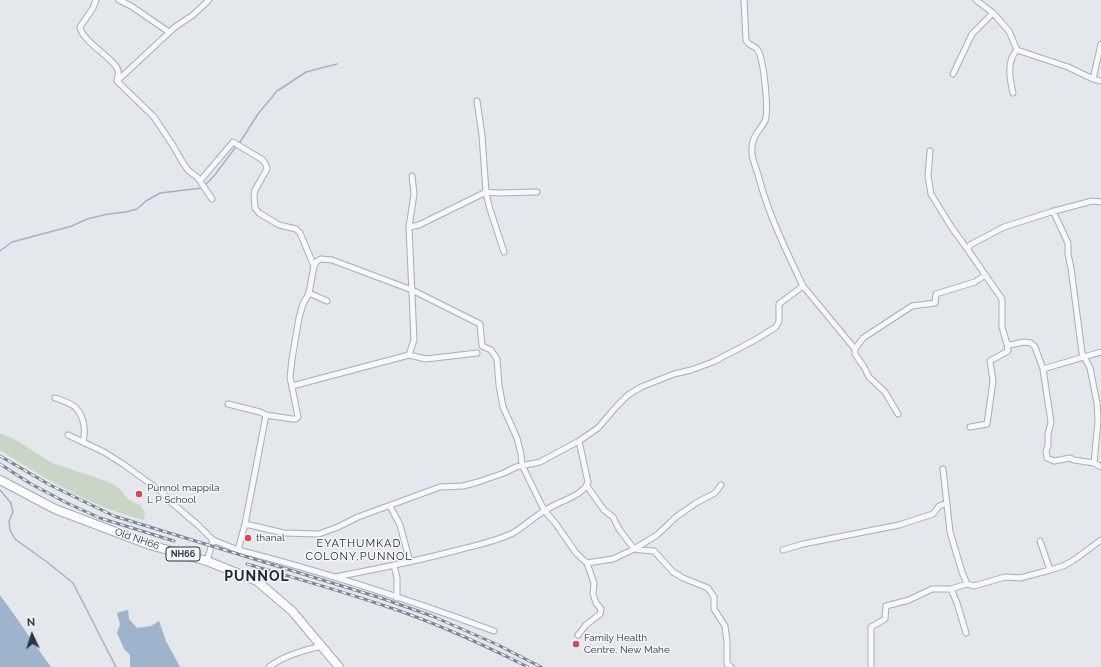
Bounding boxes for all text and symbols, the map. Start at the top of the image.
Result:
place label: Punnol mappila L P School [147,482,219,506]
marker: Punnol mappila L P School [134,489,144,499]
street label: Old NH66 [113,526,161,552]
place label: thanal [256,532,285,544]
marker: thanal [243,533,253,543]
district label: EYATHUMKAD COLONY,PUNNOL [305,537,413,563]
road number: NH66 [166,547,200,561]
district label: PUNNOL [224,569,290,585]
north arrow [12,615,52,655]
text: N [26,616,36,629]
place label: Family Health Centre, New Mahe [584,632,670,656]
marker: Family Health Centre, New Mahe [571,639,581,649]

